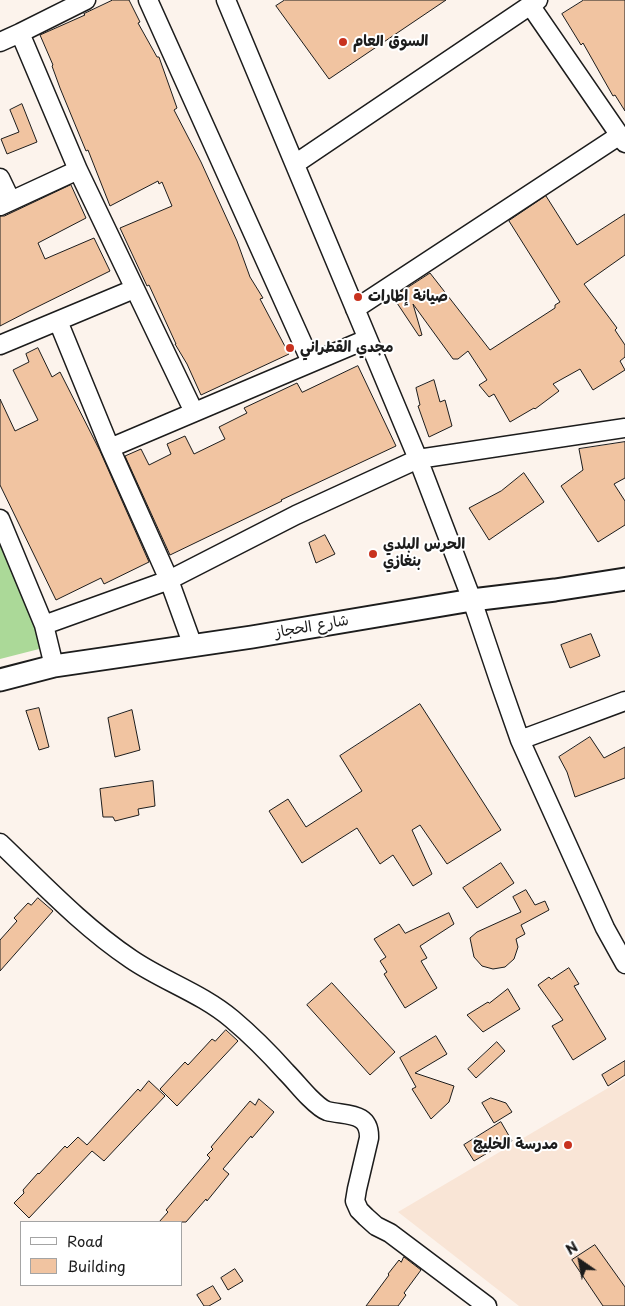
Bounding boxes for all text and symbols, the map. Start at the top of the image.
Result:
place label: السوق العام [353,33,428,51]
marker: السوق العام [337,36,349,48]
place label: صيانة إطارات [368,288,448,306]
marker: صيانة إطارات [352,291,364,303]
place label: مجدي القطراني [300,339,393,357]
marker: مجدي القطراني [284,342,296,354]
place label: الحرس البلدي بنغازي [383,536,465,571]
marker: الحرس البلدي بنغازي [367,548,379,560]
street label: شارع الحجاز [274,612,350,642]
place label: مدرسة الخليج [473,1136,558,1154]
marker: مدرسة الخليج [562,1139,574,1151]
legend [20,1221,182,1286]
text: Road [67,1229,103,1252]
north arrow [555,1236,605,1286]
text: N [561,1236,582,1260]
text: Building [67,1254,126,1277]

